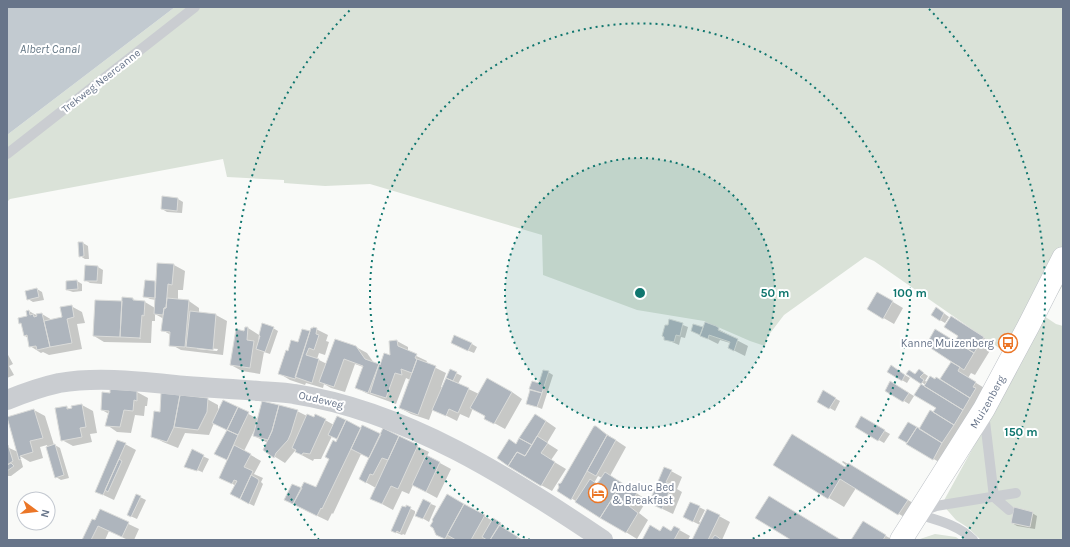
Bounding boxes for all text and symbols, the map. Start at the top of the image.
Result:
water label: Albert Canal [20,42,80,56]
street label: Trekweg Neercanne [59,46,143,116]
centre of rings [633,286,647,300]
text: 50 m [761,286,790,300]
text: 100 m [893,286,927,300]
bus stop icon: Kanne Muizenberg [997,332,1019,354]
place label: Kanne Muizenberg [901,337,995,350]
street label: Muizenberg [967,372,1008,431]
street label: Oudeweg [297,389,346,412]
text: 150 m [1004,425,1038,439]
place label: Andaluc Bed & Breakfast [612,481,675,507]
hotel icon: Andaluc Bed & Breakfast [587,482,609,504]
north arrow [16,491,56,531]
text: N [38,508,52,519]

